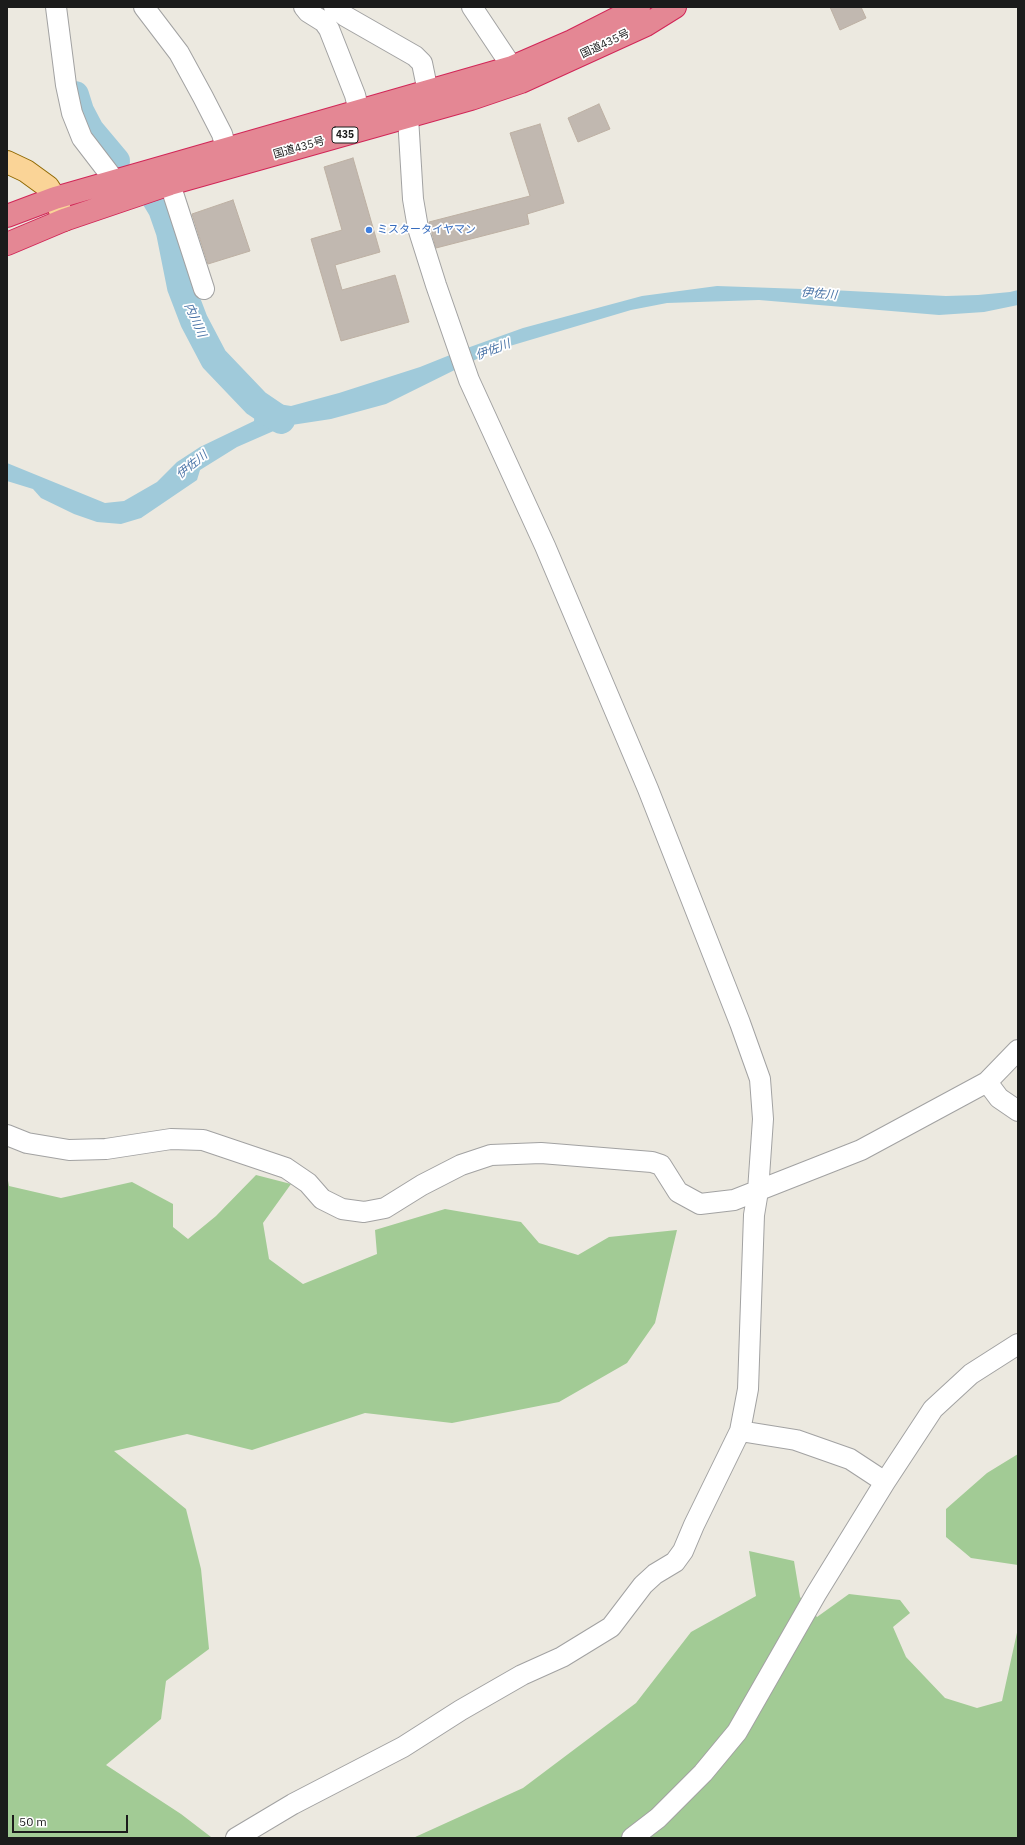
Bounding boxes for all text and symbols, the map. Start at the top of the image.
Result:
street label: 国道435号 [578,27,632,61]
road number: 435 [332,127,358,143]
street label: 国道435号 [272,134,326,162]
place label: ミスタータイヤマン [377,223,476,237]
marker: ミスタータイヤマン [364,225,374,235]
water label: 伊佐川 [800,285,838,303]
water label: 内川川 [181,301,209,339]
water label: 伊佐川 [474,337,512,363]
water label: 伊佐川 [173,448,211,482]
scale bar [14,1807,130,1833]
text: 50 m [19,1814,47,1829]

